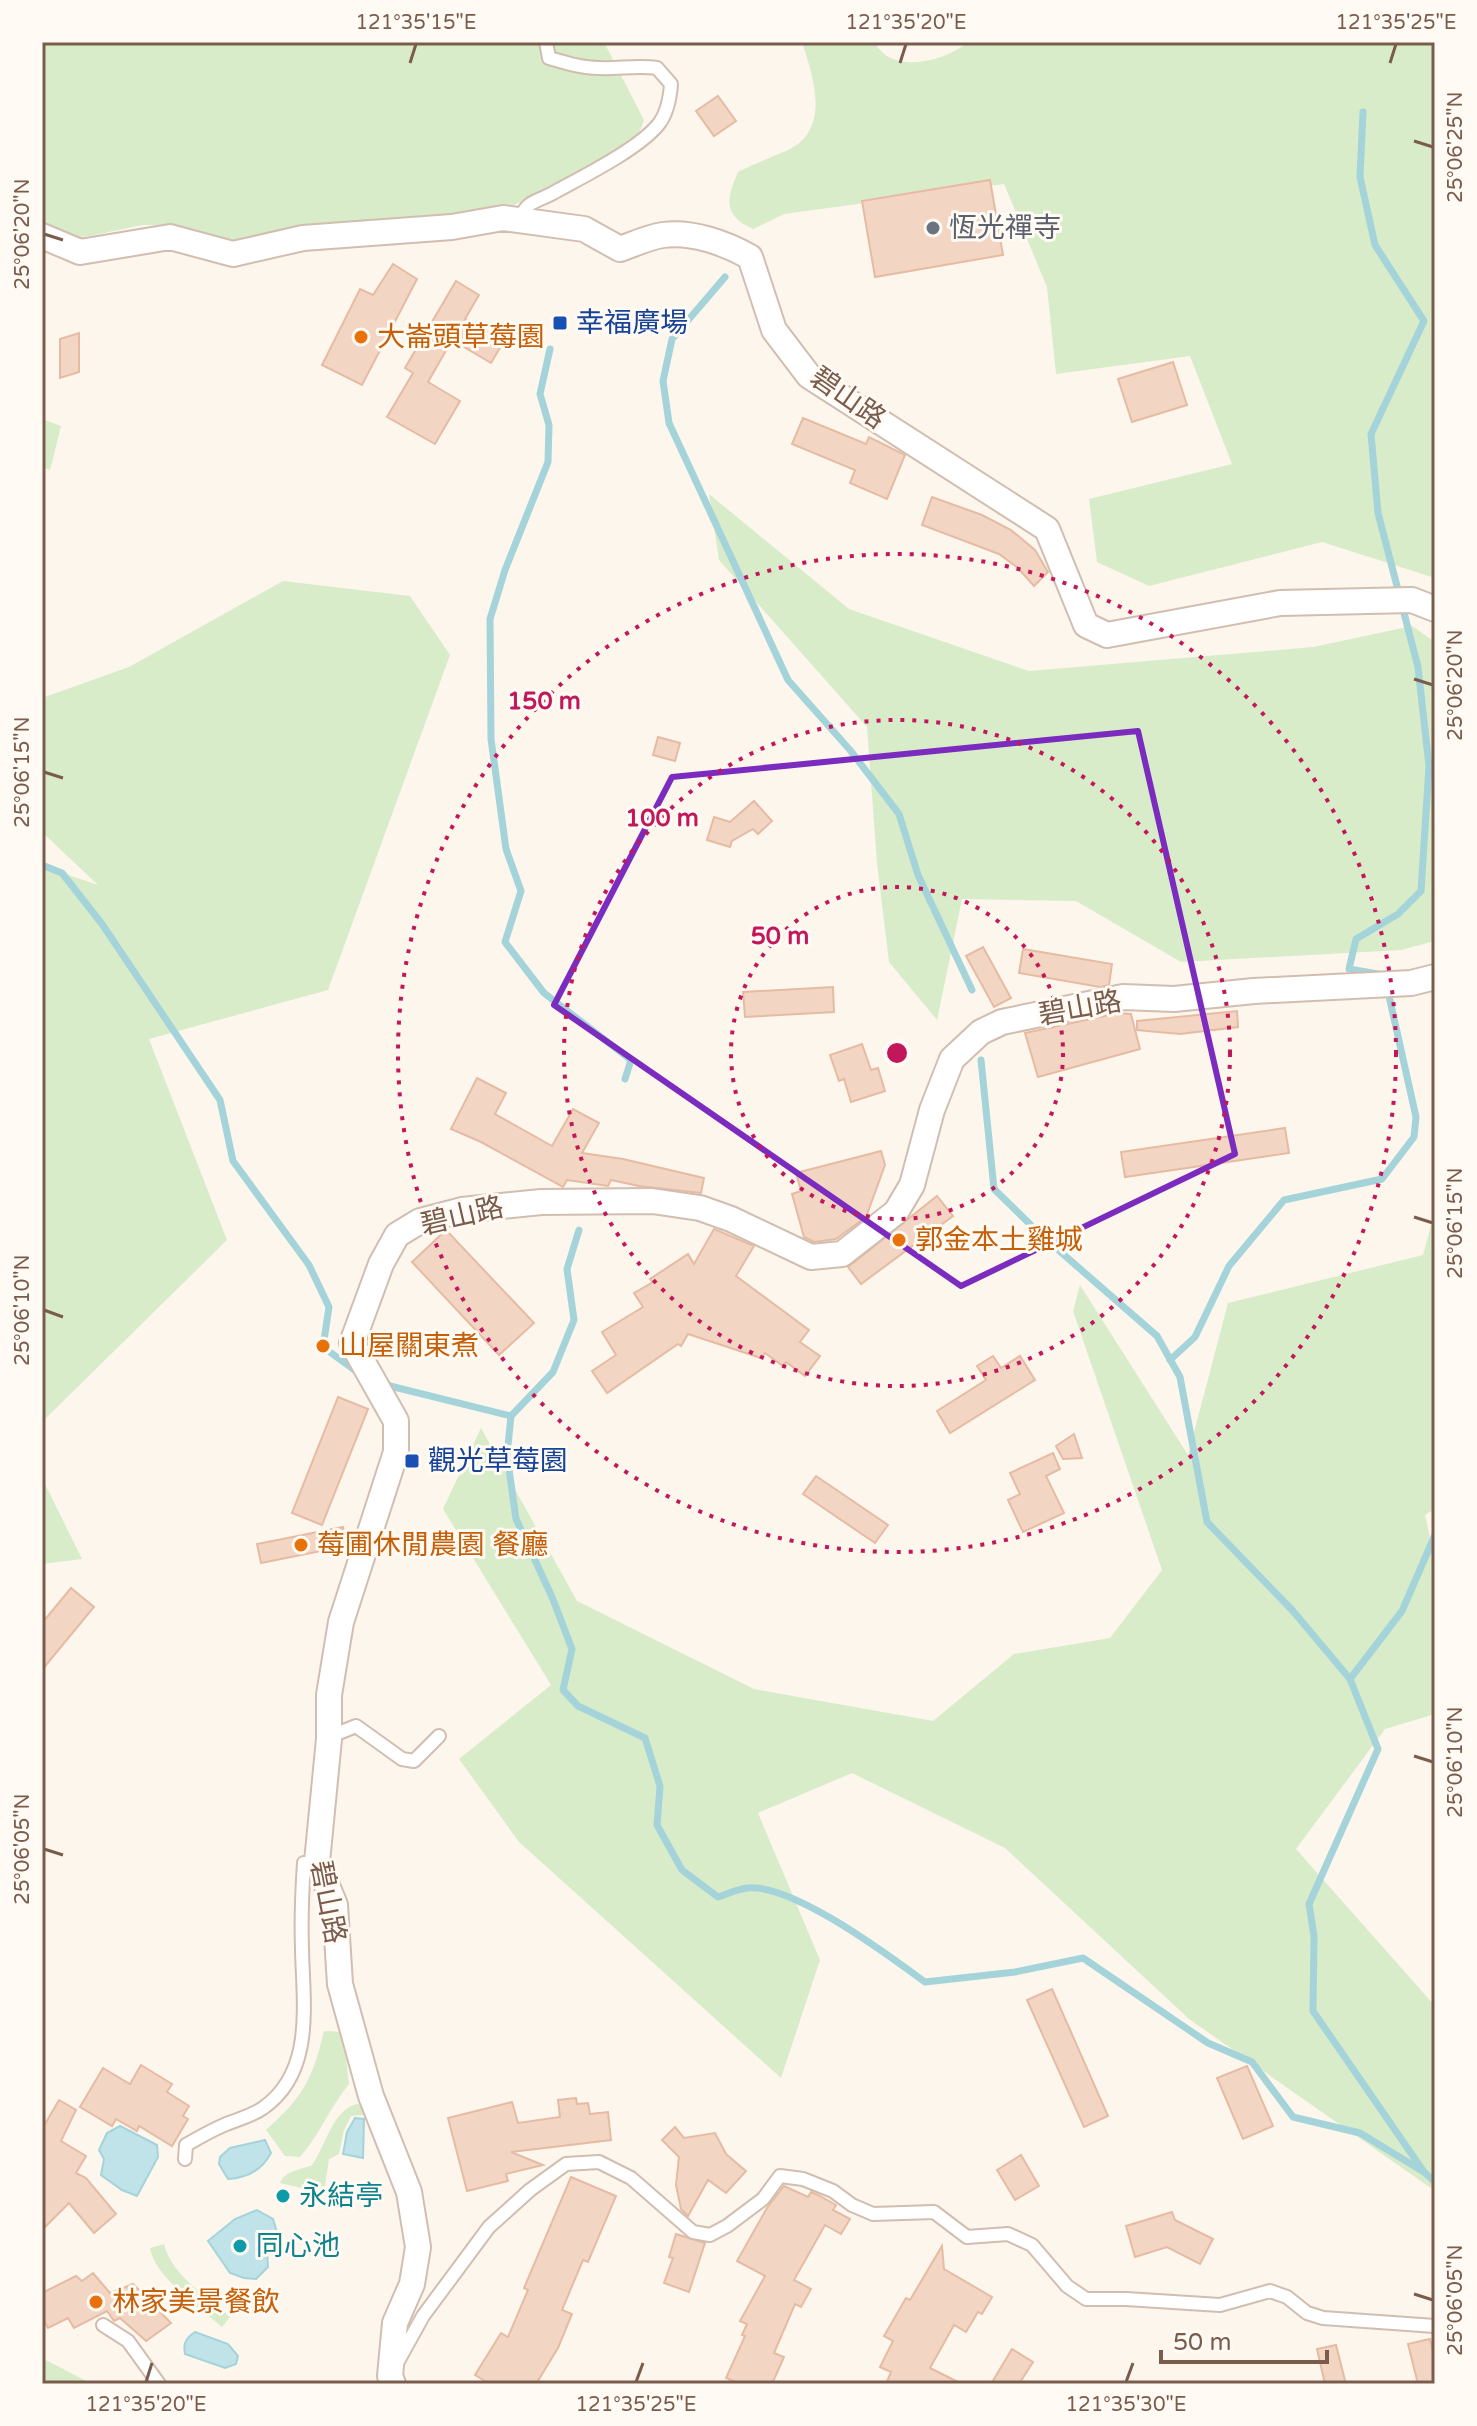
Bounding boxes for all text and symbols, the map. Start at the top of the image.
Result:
text: 121°35'15"E [356,11,476,35]
text: 121°35'20"E [846,11,966,35]
text: 121°35'25"E [1336,11,1456,35]
text: 25°06'25"N [1444,91,1468,203]
text: 25°06'20"N [11,178,35,290]
place label: 恆光禪寺 [949,211,1061,245]
marker: 恆光禪寺 [924,219,942,237]
place label: 幸福廣場 [576,306,688,340]
marker: 幸福廣場 [551,314,569,332]
place label: 大崙頭草莓園 [377,320,545,354]
marker: 大崙頭草莓園 [352,328,370,346]
street label: 碧山路 [804,360,892,436]
text: 25°06'20"N [1444,629,1468,741]
text: 150 m [507,687,581,716]
text: 25°06'15"N [11,716,35,828]
text: 100 m [625,804,699,833]
text: 50 m [751,922,809,951]
street label: 碧山路 [1036,984,1124,1032]
centre of rings [883,1039,911,1067]
text: 25°06'15"N [1444,1167,1468,1279]
street label: 碧山路 [417,1190,507,1242]
place label: 郭金本土雞城 [915,1223,1083,1257]
marker: 郭金本土雞城 [890,1231,908,1249]
text: 25°06'10"N [11,1254,35,1366]
place label: 山屋關東煮 [339,1329,479,1363]
marker: 山屋關東煮 [314,1337,332,1355]
place label: 觀光草莓園 [428,1444,568,1478]
marker: 觀光草莓園 [403,1452,421,1470]
place label: 莓圃休閒農園 餐廳 [317,1528,548,1562]
marker: 莓圃休閒農園 餐廳 [292,1536,310,1554]
text: 25°06'10"N [1444,1706,1468,1818]
text: 25°06'05"N [11,1793,35,1905]
street label: 碧山路 [303,1858,353,1946]
place label: 永結亭 [299,2179,383,2213]
marker: 永結亭 [274,2187,292,2205]
place label: 同心池 [256,2229,340,2263]
marker: 同心池 [231,2237,249,2255]
text: 25°06'05"N [1444,2244,1468,2356]
place label: 林家美景餐飲 [112,2285,280,2319]
marker: 林家美景餐飲 [87,2293,105,2311]
scale bar [1161,2314,1327,2364]
text: 50 m [1173,2328,1231,2357]
text: 121°35'20"E [86,2393,206,2417]
text: 121°35'25"E [576,2393,696,2417]
text: 121°35'30"E [1066,2393,1186,2417]

